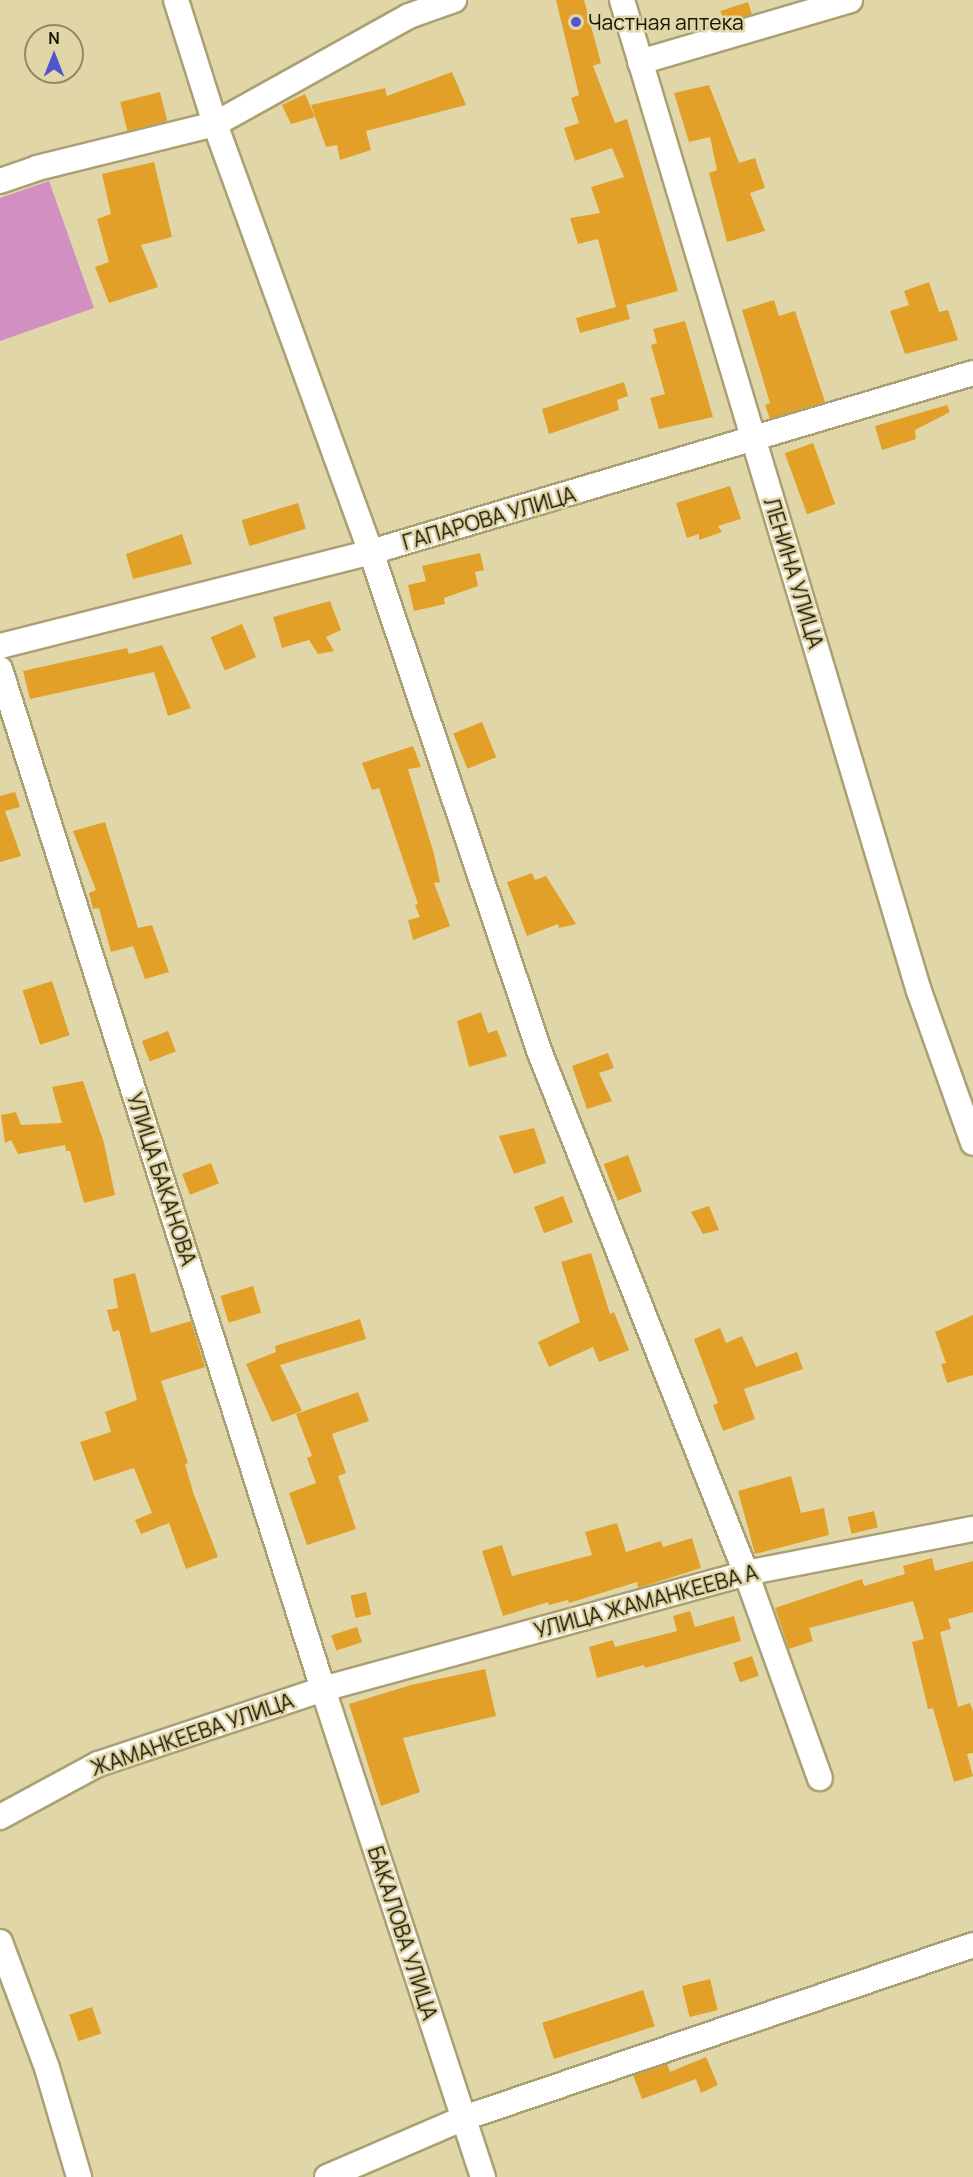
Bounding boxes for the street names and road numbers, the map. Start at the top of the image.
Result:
street label: ГАПАРОВА УЛИЦА [399,481,579,555]
street label: ЛЕНИНА УЛИЦА [759,495,829,651]
street label: УЛИЦА БАКАНОВА [122,1089,202,1269]
street label: УЛИЦА ЖАМАНКЕЕВА А [531,1559,761,1643]
street label: ЖАМАНКЕЕВА УЛИЦА [87,1687,297,1781]
street label: БАКАЛОВА УЛИЦА [363,1843,443,2023]

